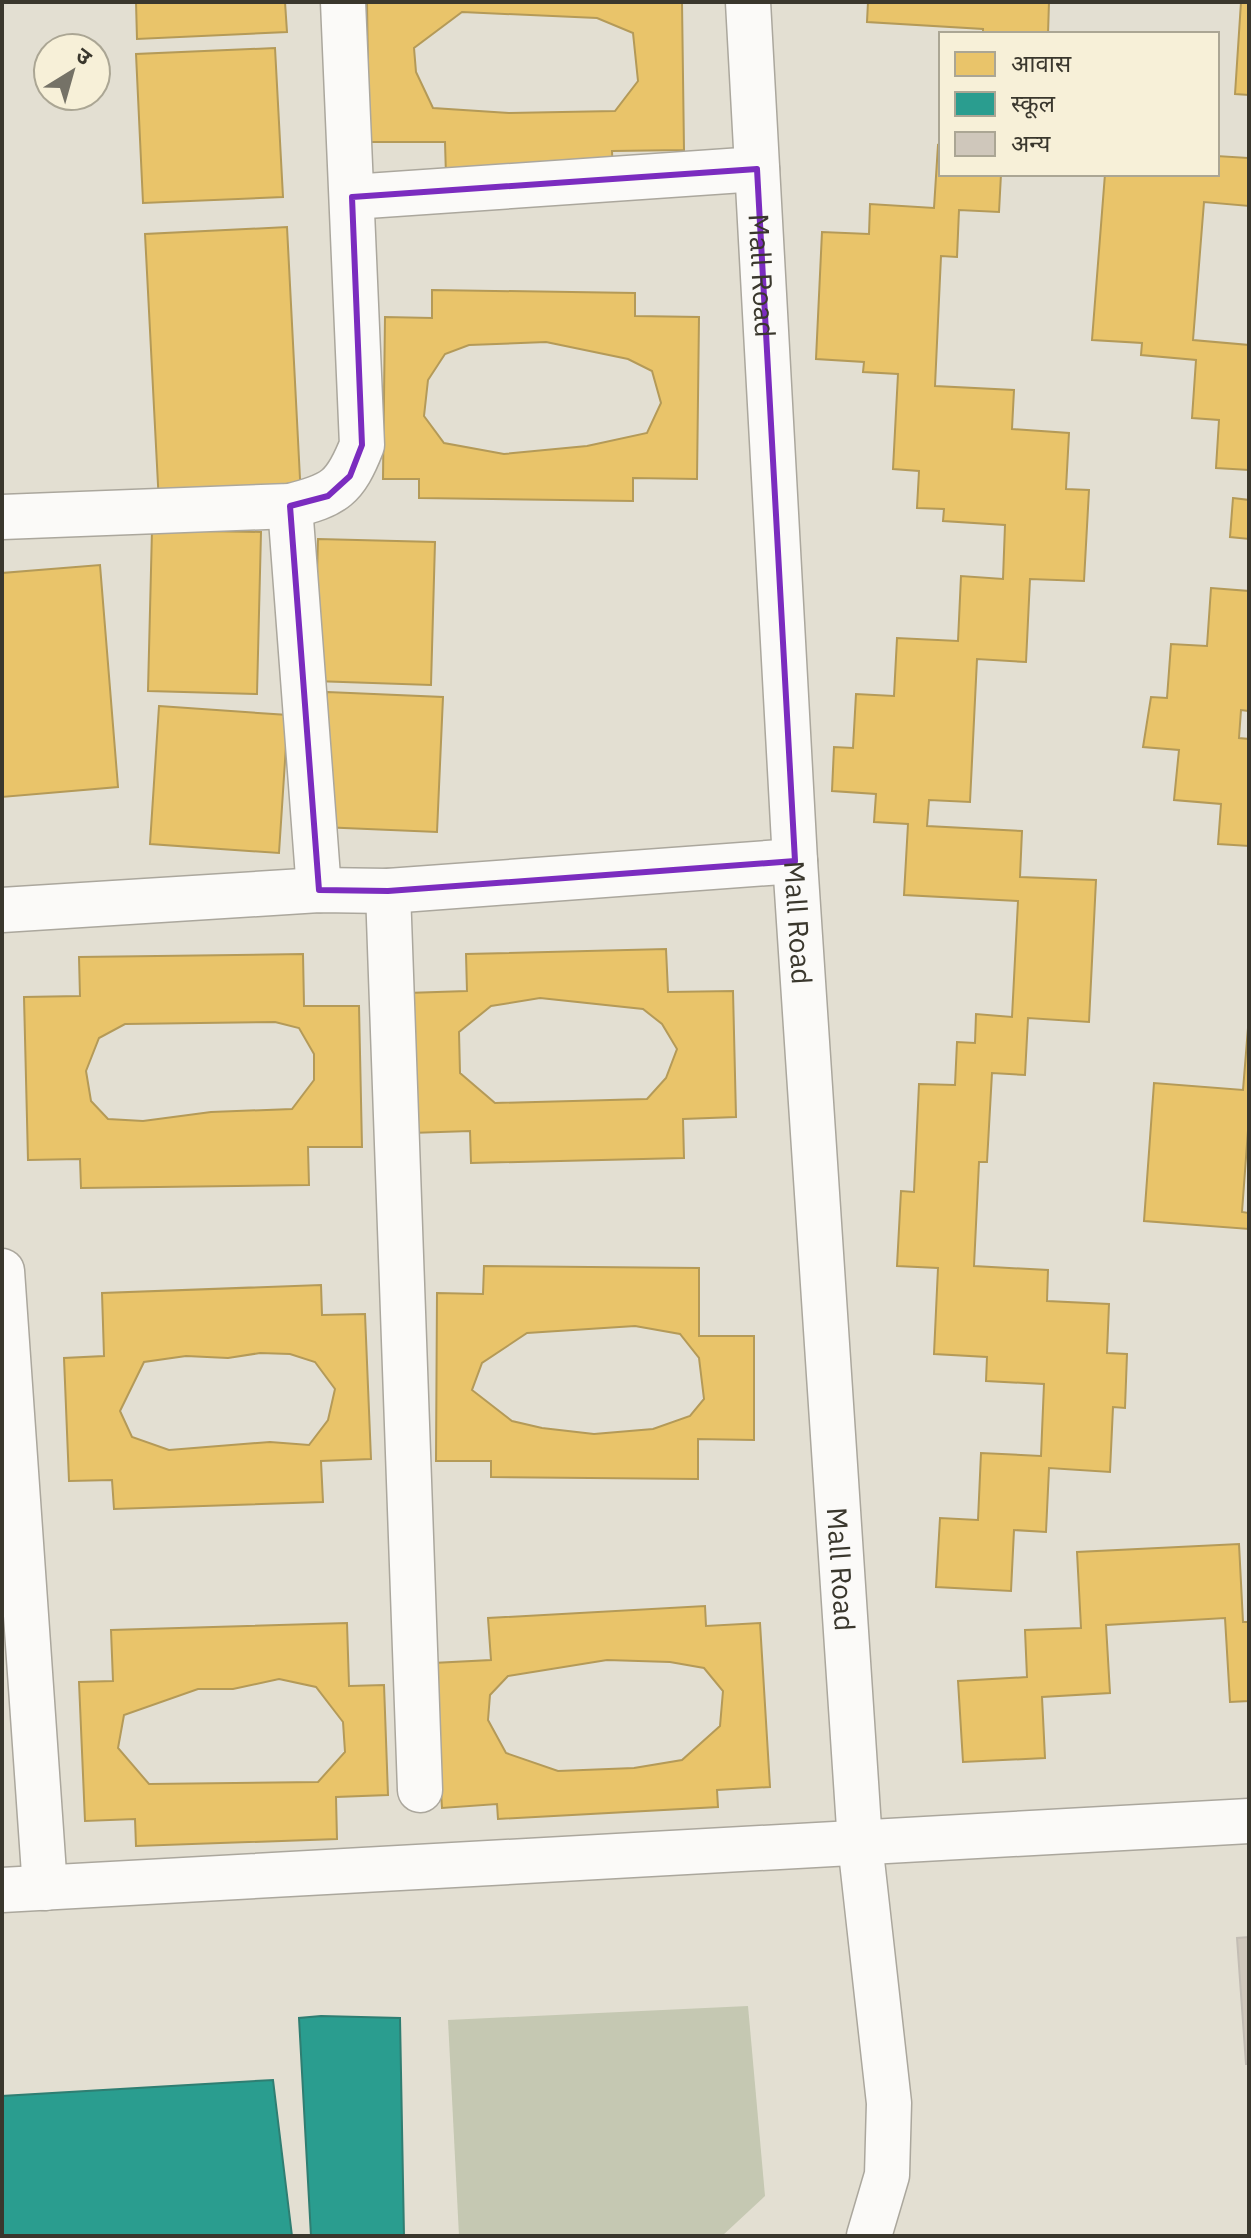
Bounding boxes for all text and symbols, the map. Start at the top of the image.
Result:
north arrow [32,32,112,112]
legend [939,32,1219,176]
text: उ [70,40,99,72]
text: आवास [1011,47,1072,79]
text: स्कूल [1011,87,1056,119]
text: अन्य [1011,127,1051,159]
street label: Mall Road [741,213,785,338]
street label: Mall Road [777,860,822,986]
street label: Mall Road [819,1506,864,1632]

